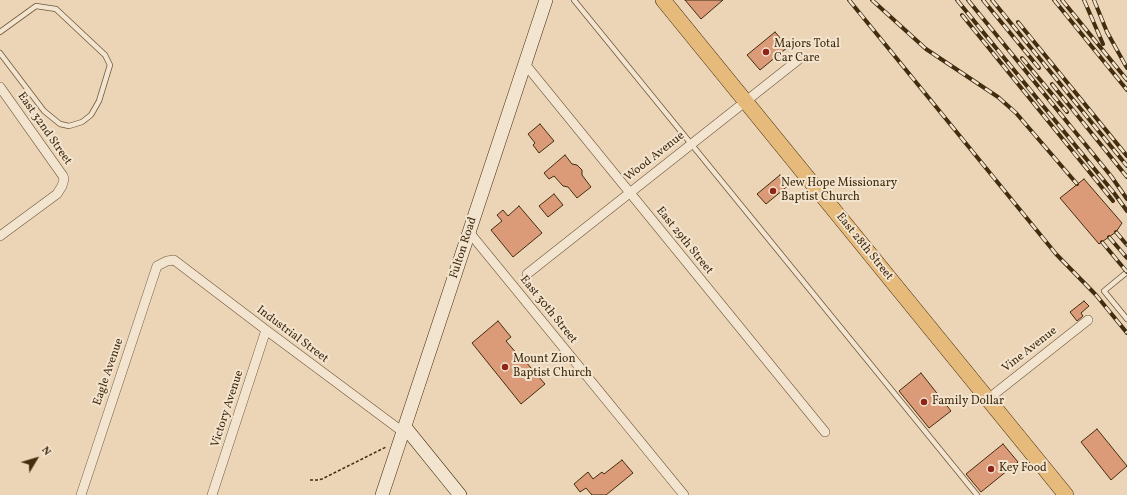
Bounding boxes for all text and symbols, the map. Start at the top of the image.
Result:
place label: Majors Total Car Care [774,38,840,66]
marker: Majors Total Car Care [761,47,771,57]
street label: East 32nd Street [14,90,74,168]
street label: Wood Avenue [622,129,688,185]
place label: New Hope Missionary Baptist Church [781,177,897,205]
marker: New Hope Missionary Baptist Church [768,186,778,196]
street label: East 29th Street [652,204,716,278]
street label: East 28th Street [832,210,896,284]
street label: Fulton Road [447,215,481,281]
street label: East 30th Street [516,273,580,347]
street label: Industrial Street [253,303,331,367]
street label: Vine Avenue [1000,324,1060,376]
street label: Eagle Avenue [91,336,127,408]
place label: Mount Zion Baptist Church [513,353,592,381]
marker: Mount Zion Baptist Church [500,362,510,372]
street label: Victory Avenue [209,369,247,449]
place label: Family Dollar [932,395,1004,409]
marker: Family Dollar [919,397,929,407]
north arrow [16,439,56,479]
text: N [37,444,54,459]
place label: Key Food [999,462,1047,476]
marker: Key Food [986,464,996,474]

